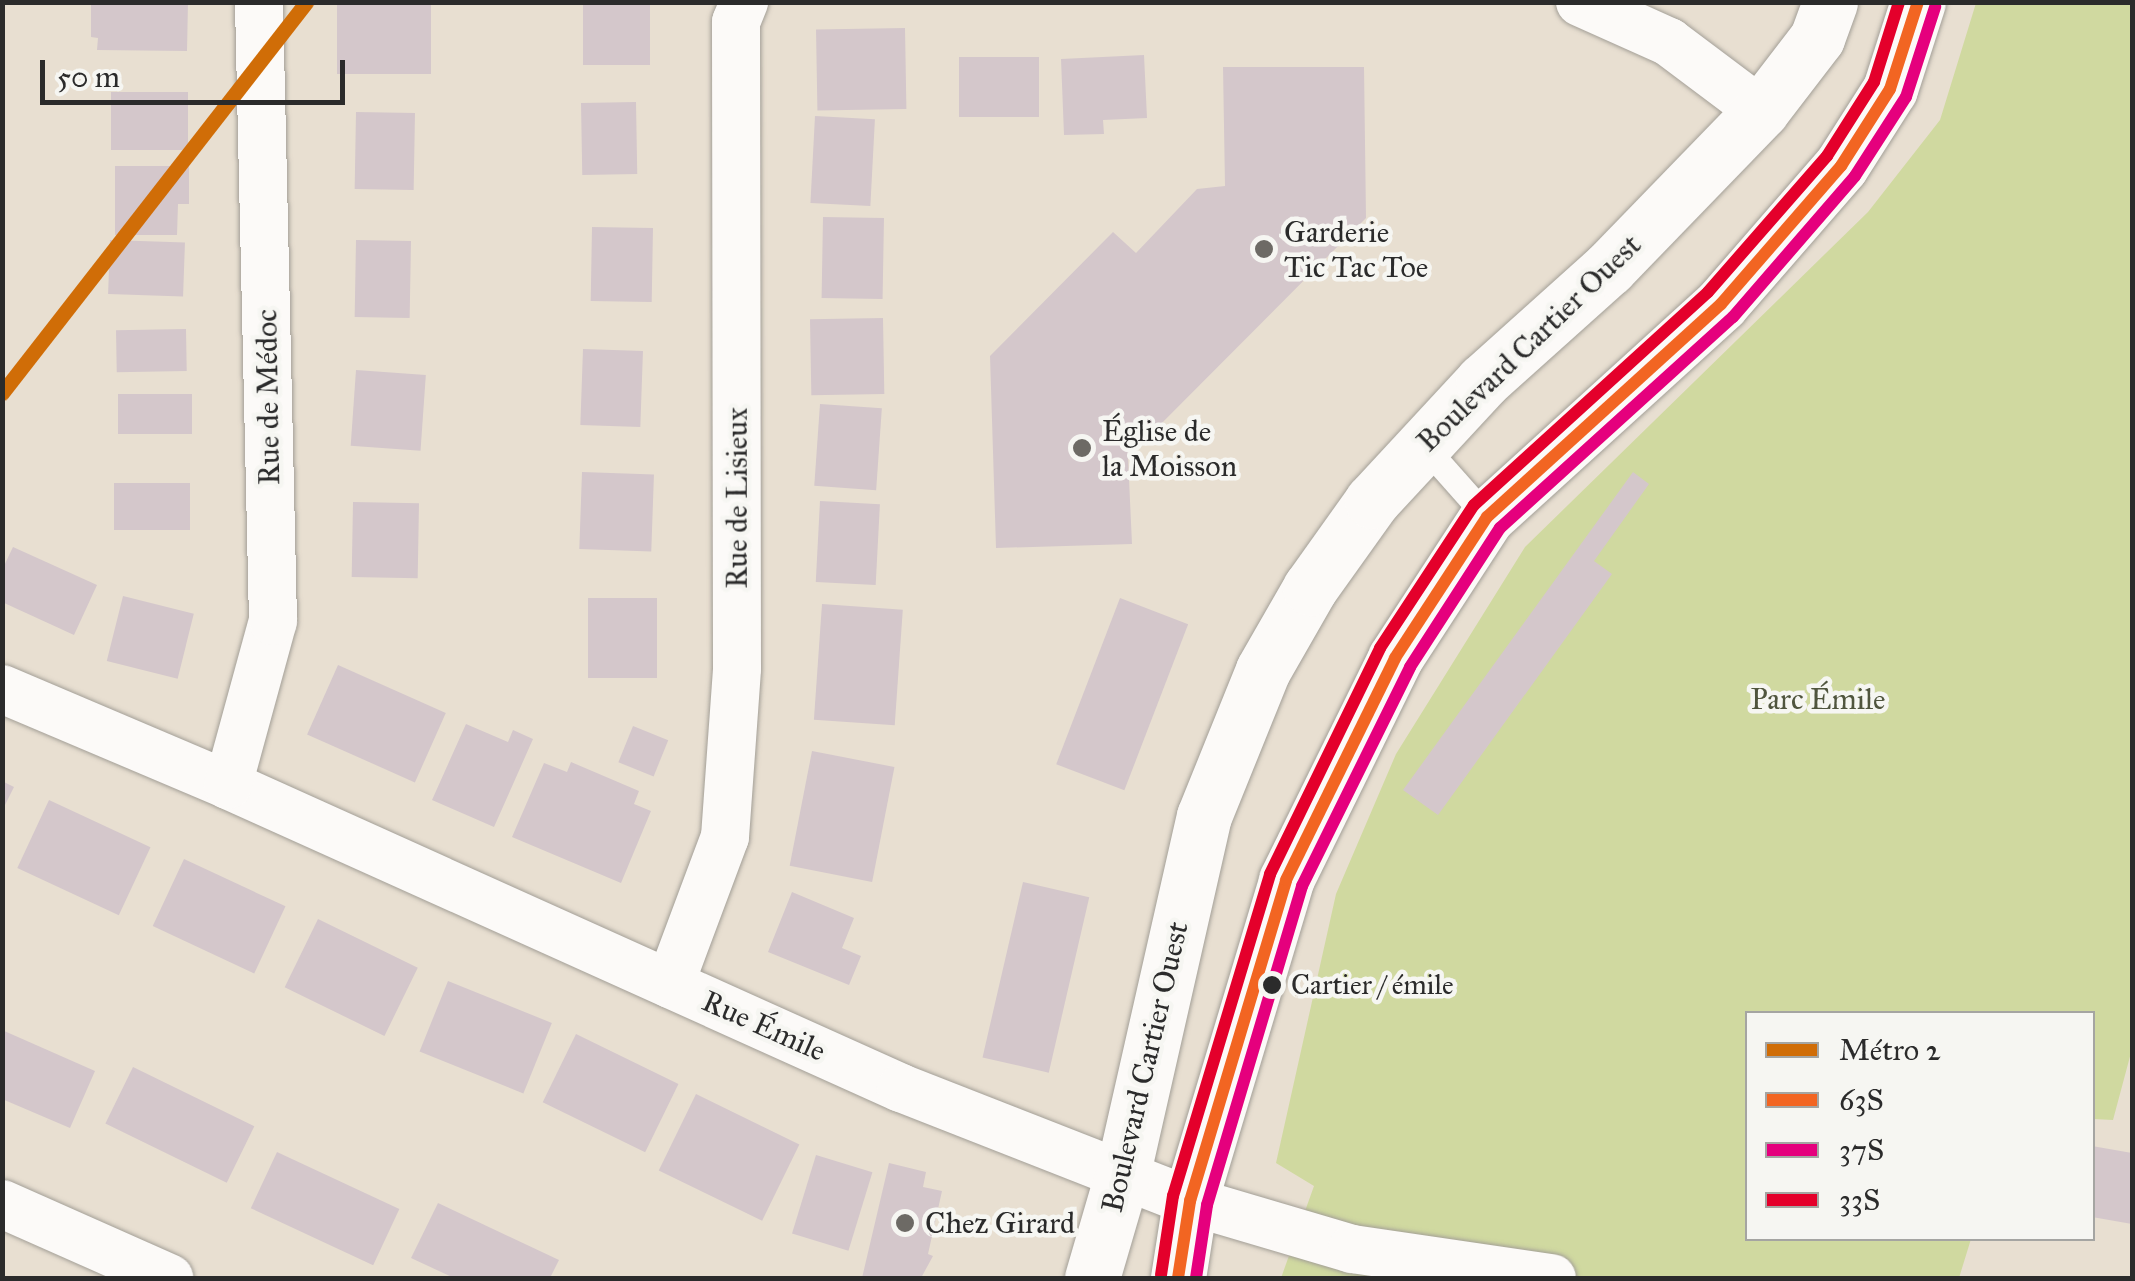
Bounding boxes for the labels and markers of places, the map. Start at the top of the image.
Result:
place label: Garderie Tic Tac Toe [1284,214,1428,284]
marker: Garderie Tic Tac Toe [1253,238,1275,260]
place label: Église de la Moisson [1102,413,1237,484]
marker: Église de la Moisson [1071,437,1093,459]
place label: Cartier / émile [1291,968,1454,1002]
marker: Cartier / émile [1262,975,1282,995]
place label: Chez Girard [925,1205,1075,1241]
marker: Chez Girard [894,1212,916,1234]

